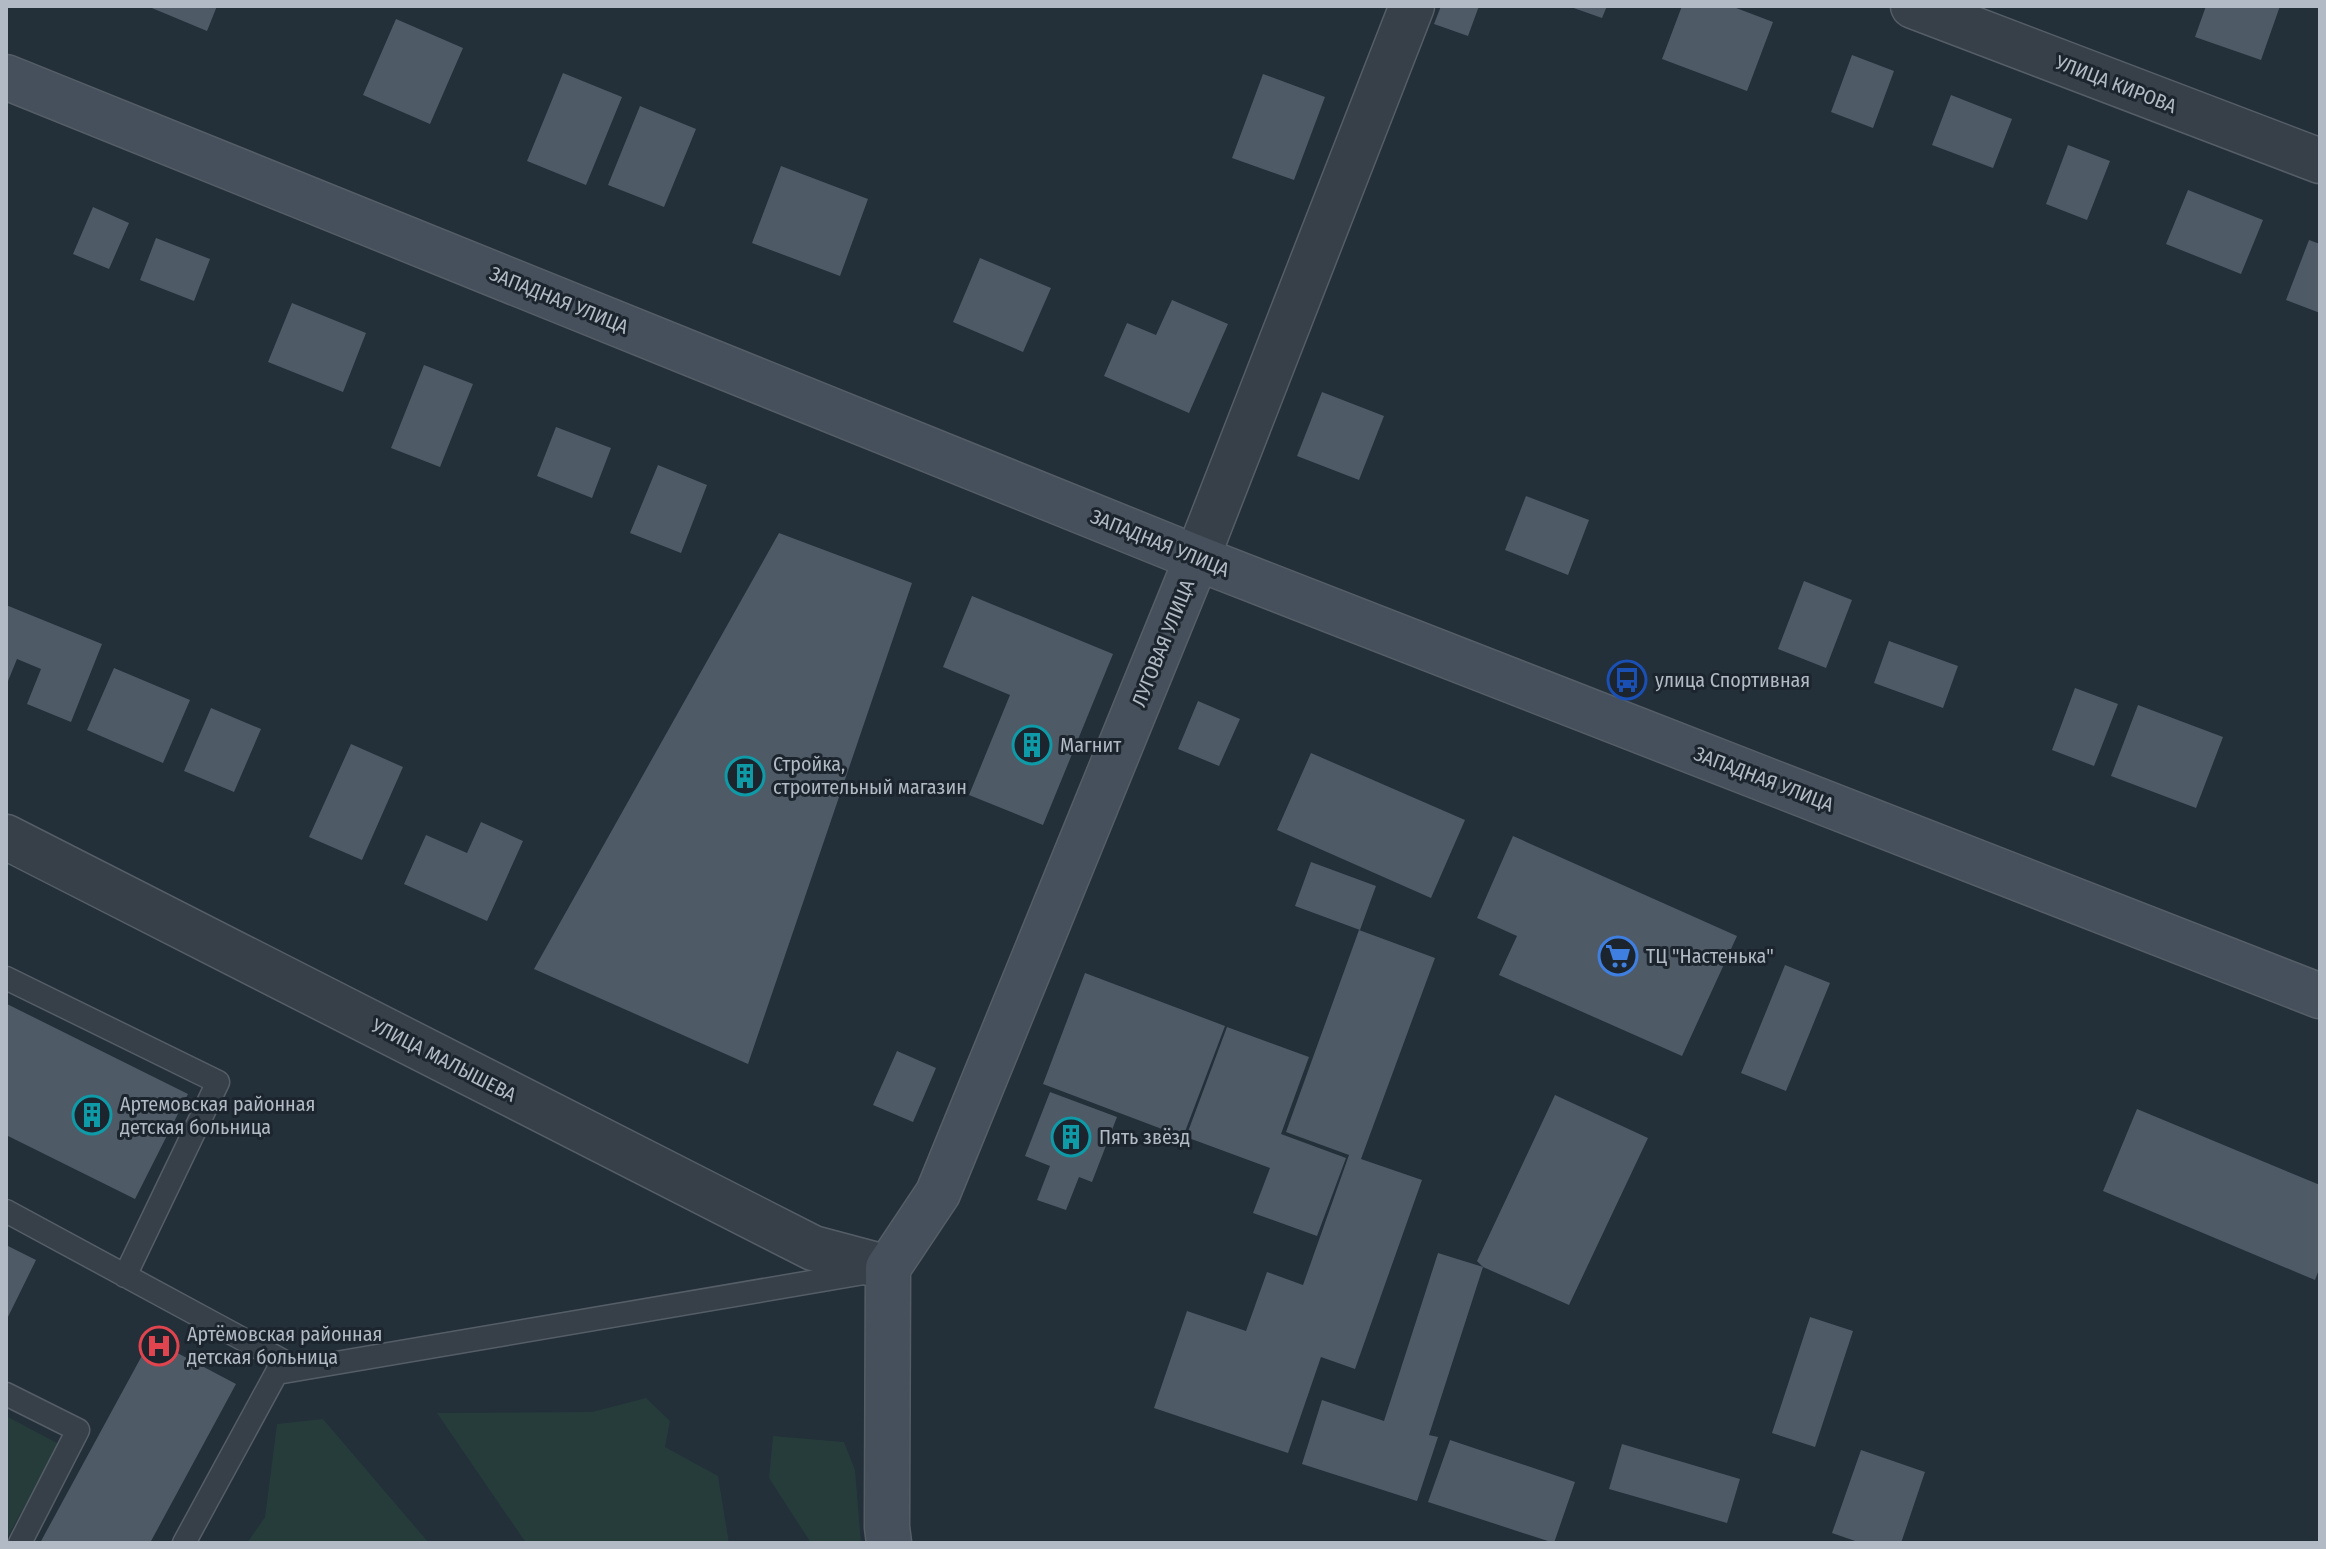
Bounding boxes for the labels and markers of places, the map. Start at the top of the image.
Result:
bus stop icon: улица Спортивная [1606,659,1648,701]
place label: улица Спортивная [1655,668,1810,692]
building icon: Магнит [1011,724,1053,766]
place label: Магнит [1060,733,1122,757]
place label: Стройка, строительный магазин [773,752,967,799]
building icon: Стройка, строительный магазин [724,755,766,797]
supermarket icon: ТЦ "Настенька" [1597,935,1639,977]
place label: ТЦ "Настенька" [1646,944,1774,968]
place label: Артемовская районная детская больница [120,1092,315,1139]
building icon: Артемовская районная детская больница [71,1094,113,1136]
building icon: Пять звёзд [1050,1116,1092,1158]
place label: Пять звёзд [1099,1125,1190,1149]
place label: Артёмовская районная детская больница [187,1322,382,1369]
hospital icon: Артёмовская районная детская больница [138,1325,180,1367]

